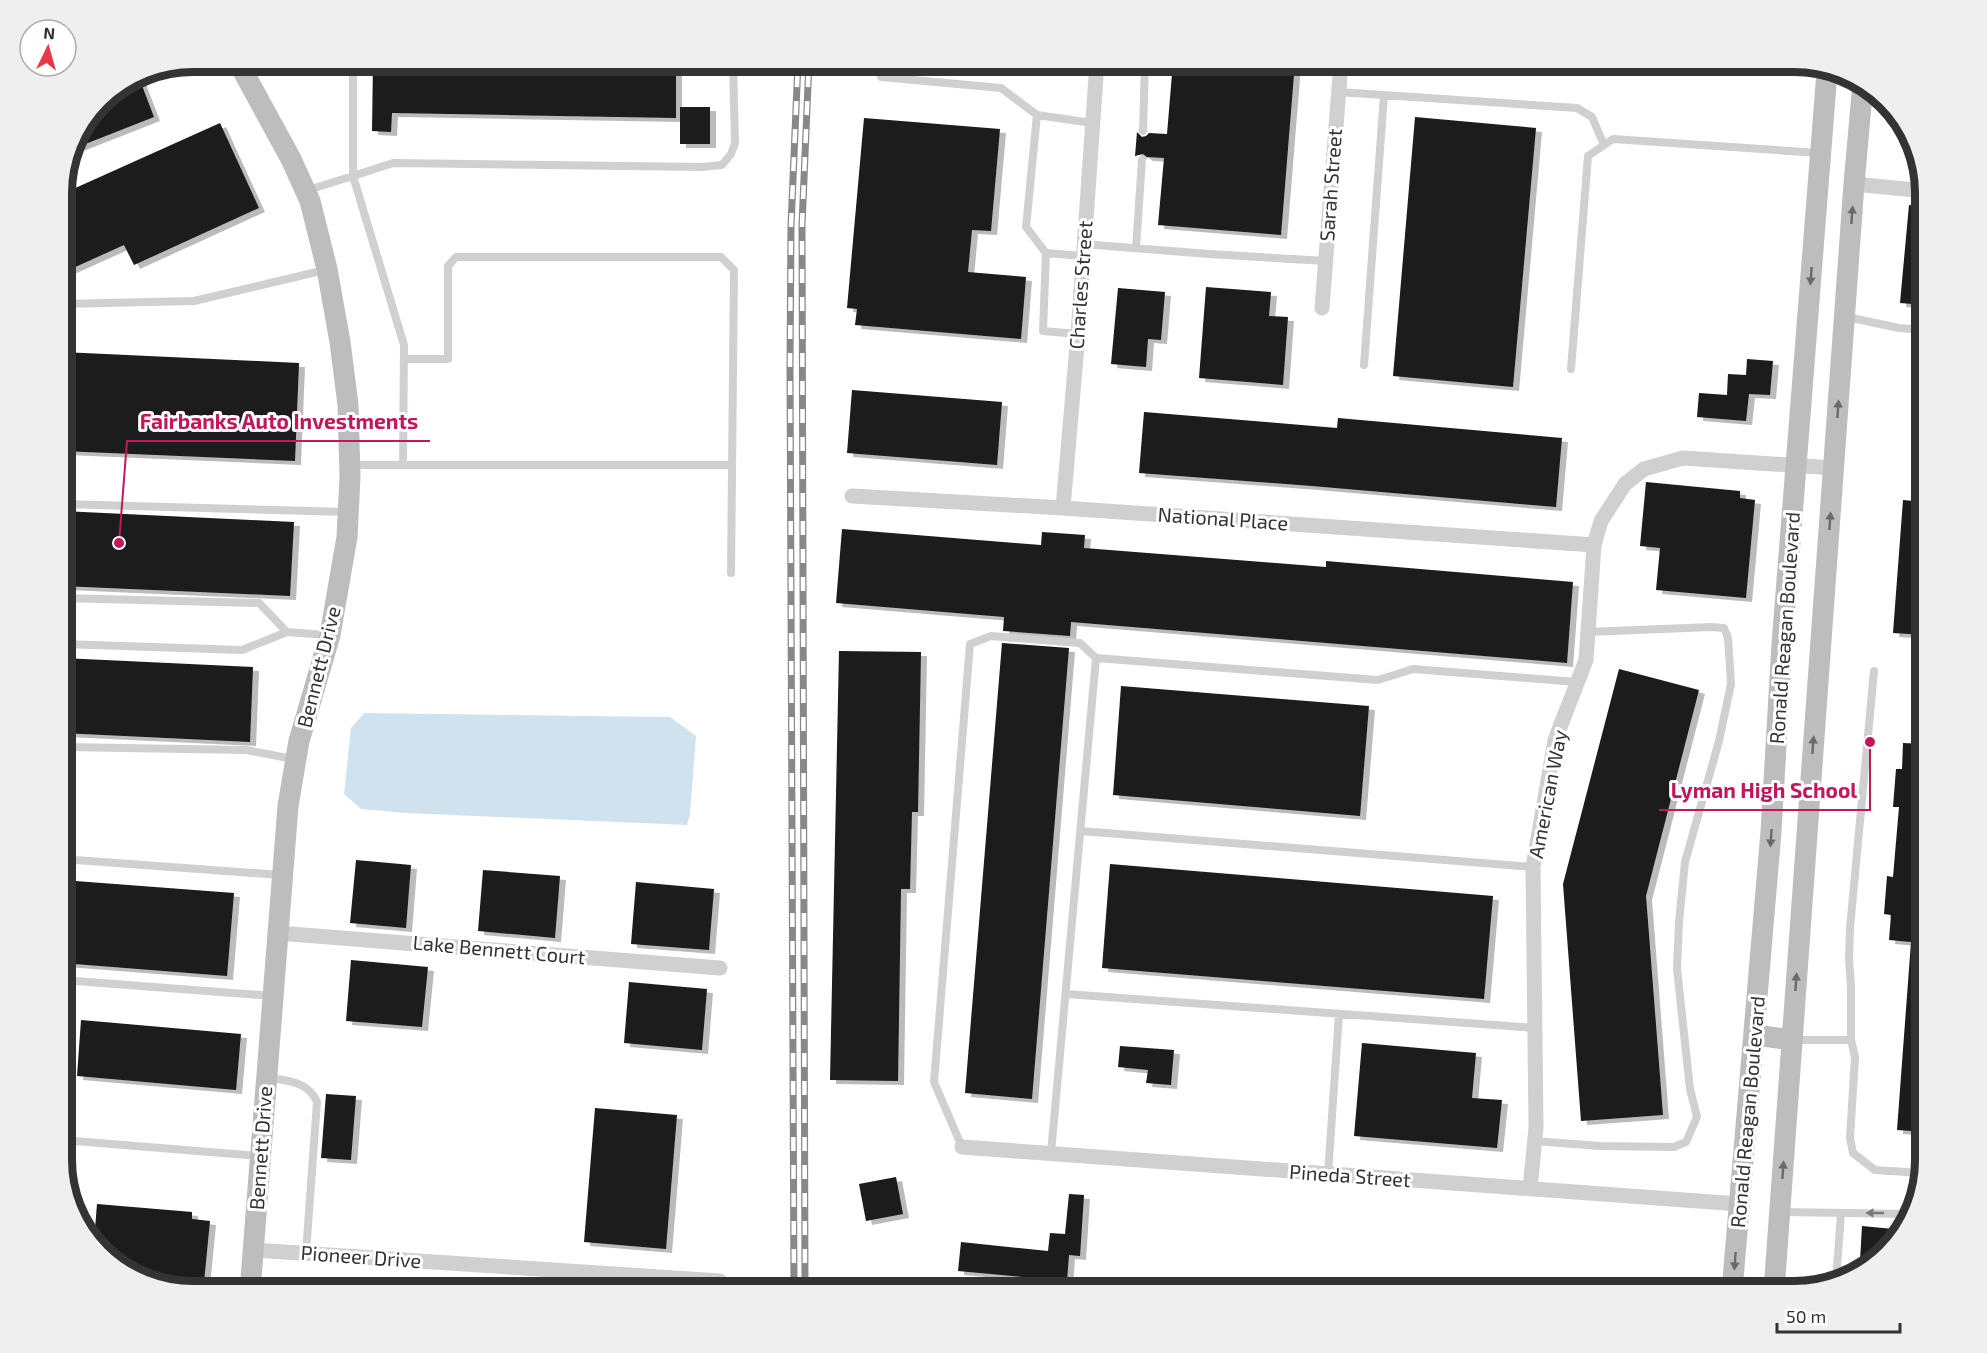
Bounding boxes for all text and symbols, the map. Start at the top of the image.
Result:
north arrow [18,18,78,78]
text: N [43,23,56,43]
street label: Sarah Street [1314,127,1346,242]
one-way arrow [1847,205,1857,224]
street label: Charles Street [1064,219,1096,350]
one-way arrow [1806,267,1815,286]
one-way arrow [1834,400,1843,419]
callout: Fairbanks Auto Investments [127,402,430,441]
text: Fairbanks Auto Investments [140,408,418,433]
street label: National Place [1157,501,1289,535]
street label: Ronald Reagan Boulevard [1764,511,1804,745]
one-way arrow [1825,511,1835,530]
street label: Bennett Drive [291,604,345,730]
street label: American Way [1523,727,1571,860]
one-way arrow [1809,736,1818,755]
callout: Lyman High School [1659,771,1870,810]
text: Lyman High School [1671,777,1857,803]
one-way arrow [1766,828,1775,847]
street label: Lake Bennett Court [412,930,587,969]
one-way arrow [1791,972,1801,991]
street label: Ronald Reagan Boulevard [1725,995,1769,1229]
street label: Bennett Drive [244,1085,276,1211]
street label: Pineda Street [1289,1159,1412,1191]
one-way arrow [1778,1161,1788,1180]
one-way arrow [1866,1208,1885,1218]
street label: Pioneer Drive [300,1240,422,1272]
one-way arrow [1730,1251,1739,1270]
scale bar [1777,1296,1900,1334]
text: 50 m [1786,1305,1826,1327]

